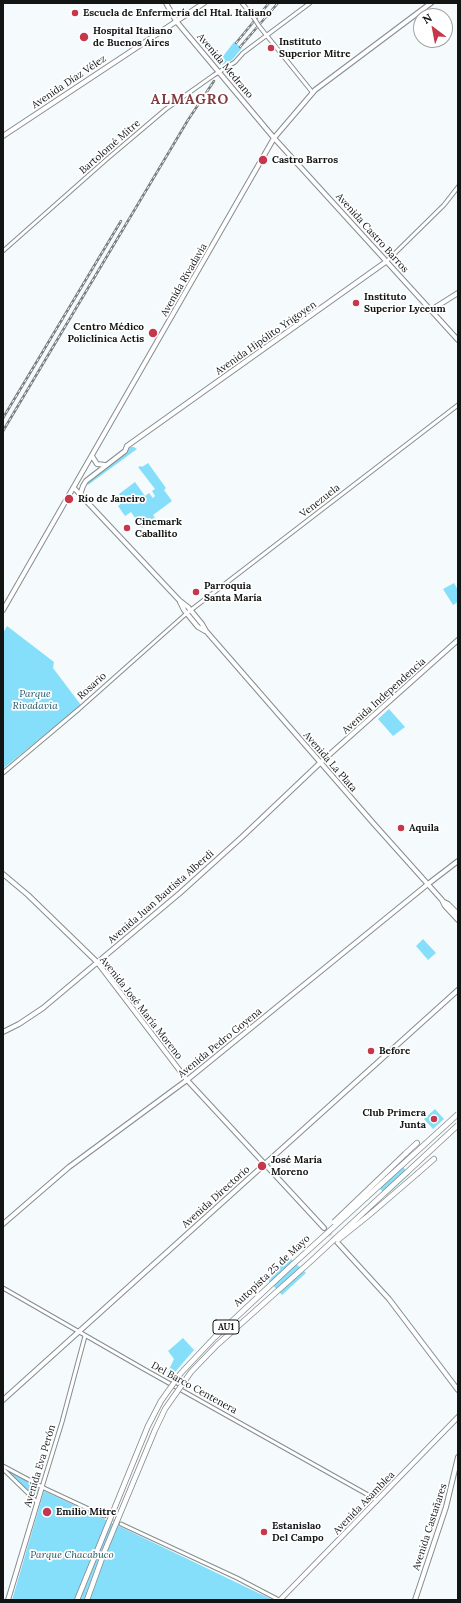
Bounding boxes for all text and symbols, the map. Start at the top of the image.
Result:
place label: Escuela de Enfermería del Htal. Italiano [83,7,272,19]
marker: Escuela de Enfermería del Htal. Italiano [70,8,80,18]
north arrow [413,8,453,48]
text: N [420,10,434,27]
place label: Hospital Italiano de Buenos Aires [93,25,172,48]
marker: Hospital Italiano de Buenos Aires [78,31,90,43]
street label: Avenida Medrano [194,31,256,101]
place label: Instituto Superior Mitre [279,36,351,60]
marker: Instituto Superior Mitre [266,43,276,53]
street label: Avenida Díaz Vélez [30,53,108,111]
district label: ALMAGRO [151,92,229,108]
street label: Bartolomé Mitre [77,117,143,177]
marker: Castro Barros [257,154,269,166]
place label: Castro Barros [272,154,338,166]
street label: Avenida Castro Barros [333,191,411,275]
street label: Avenida Rivadavia [158,241,210,319]
place label: Instituto Superior Lyceum [364,291,446,314]
marker: Instituto Superior Lyceum [351,298,361,308]
street label: Avenida Hipólito Yrigoyen [213,299,319,377]
place label: Centro Médico Policlínica Actis [68,321,144,344]
marker: Centro Médico Policlínica Actis [147,327,159,339]
street label: Venezuela [298,482,342,520]
marker: Río de Janeiro [63,493,75,505]
place label: Río de Janeiro [78,493,145,505]
place label: Cinemark Caballito [135,516,182,540]
marker: Cinemark Caballito [122,523,132,533]
place label: Parroquia Santa María [204,580,262,604]
marker: Parroquia Santa María [191,587,201,597]
street label: Avenida Independencia [340,655,428,737]
street label: Rosario [75,670,109,702]
park label: Parque Rivadavia [12,688,58,712]
street label: Avenida La Plata [301,729,359,795]
place label: Aquila [409,822,439,834]
marker: Aquila [396,823,406,833]
street label: Avenida Juan Bautista Alberdi [106,848,216,946]
street label: Avenida José María Moreno [97,954,185,1062]
street label: Avenida Pedro Goyena [176,1005,264,1081]
place label: Before [379,1045,410,1057]
marker: Before [366,1046,376,1056]
place label: Club Primera Junta [362,1107,426,1130]
marker: Club Primera Junta [429,1114,439,1124]
place label: José María Moreno [271,1154,322,1178]
marker: José María Moreno [256,1160,268,1172]
street label: Avenida Directorio [180,1163,252,1231]
street label: Autopista 25 de Mayo [231,1233,313,1309]
road number: AU1 [213,1320,239,1334]
street label: Del Barco Centenera [149,1359,239,1417]
street label: Avenida Eva Perón [22,1423,58,1509]
street label: Avenida Asamblea [331,1469,397,1537]
street label: Avenida Castañares [410,1482,450,1572]
marker: Emilio Mitre [41,1506,53,1518]
place label: Emilio Mitre [56,1506,116,1518]
place label: Estanislao Del Campo [272,1520,324,1544]
marker: Estanislao Del Campo [259,1527,269,1537]
park label: Parque Chacabuco [30,1549,114,1561]

